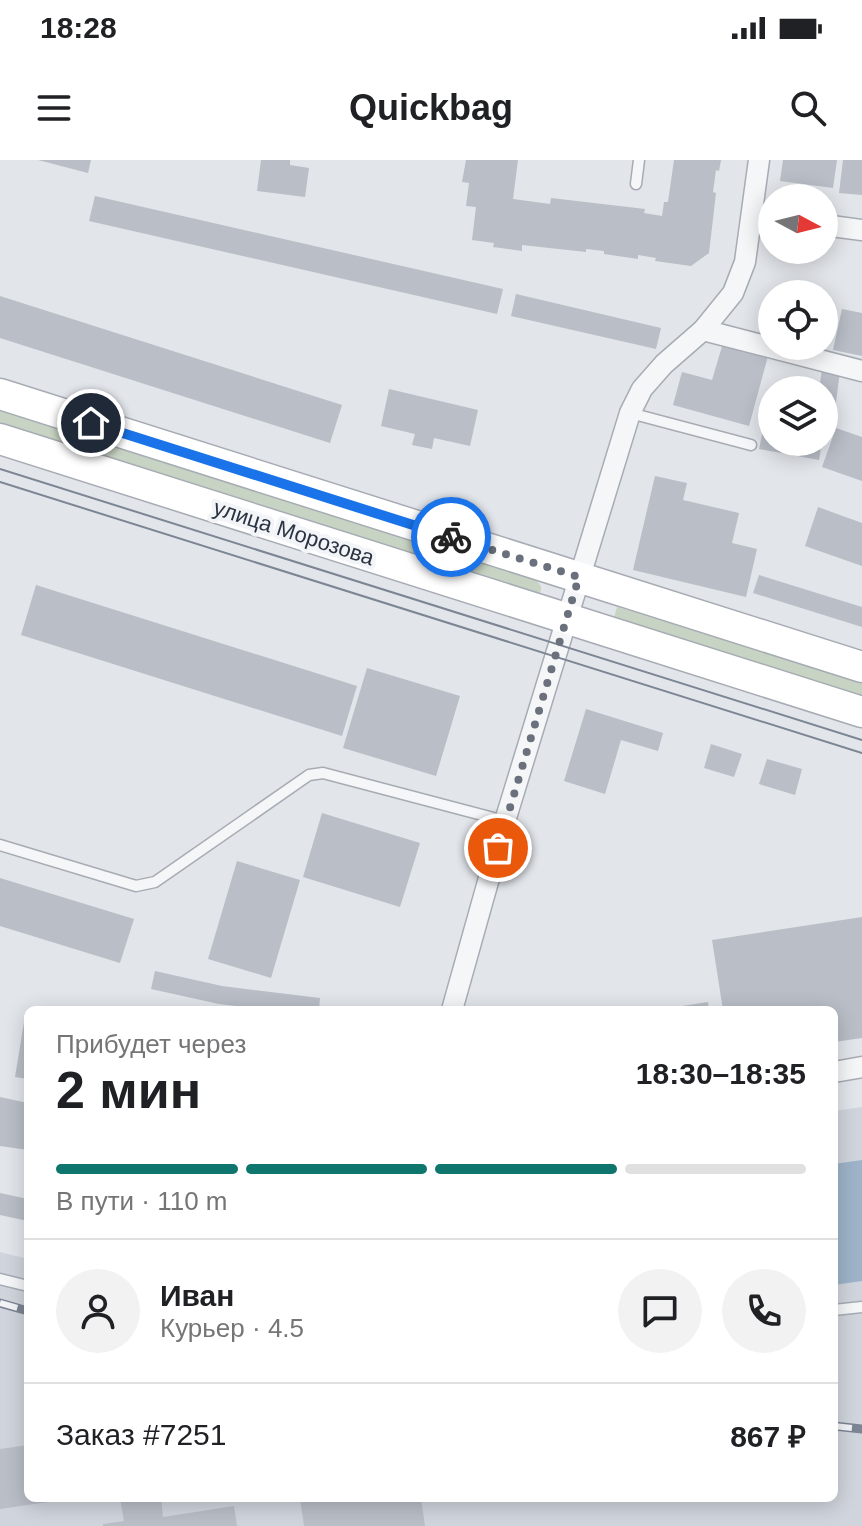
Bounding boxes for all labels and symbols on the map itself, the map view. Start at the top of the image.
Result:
north arrow [758,184,838,264]
pin [57,389,125,457]
street label: улица Морозова [210,495,378,570]
courier [411,497,491,577]
pin [464,814,532,882]

